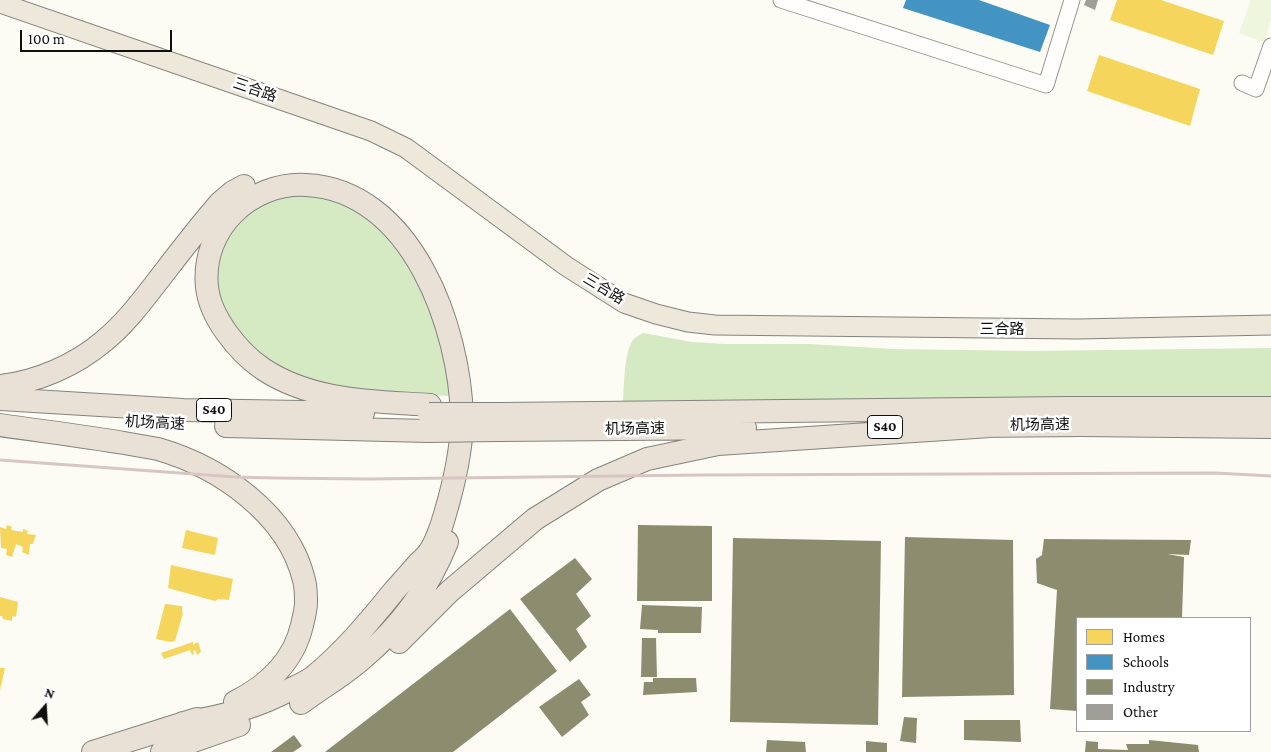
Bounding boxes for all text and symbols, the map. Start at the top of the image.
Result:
scale bar [22,20,175,52]
text: 100 m [28,31,65,47]
street label: 三合路 [231,74,279,106]
street label: 三合路 [580,270,628,308]
street label: 三合路 [980,320,1024,338]
road number: S40 [196,398,232,422]
street label: 机场高速 [125,412,185,434]
street label: 机场高速 [1010,415,1070,435]
road number: S40 [868,416,902,438]
street label: 机场高速 [605,419,665,439]
legend [1076,617,1251,732]
text: Homes [1123,629,1165,645]
text: Schools [1123,654,1169,670]
text: Industry [1123,679,1175,695]
north arrow [20,682,70,732]
text: N [43,684,57,702]
text: Other [1123,704,1158,720]

